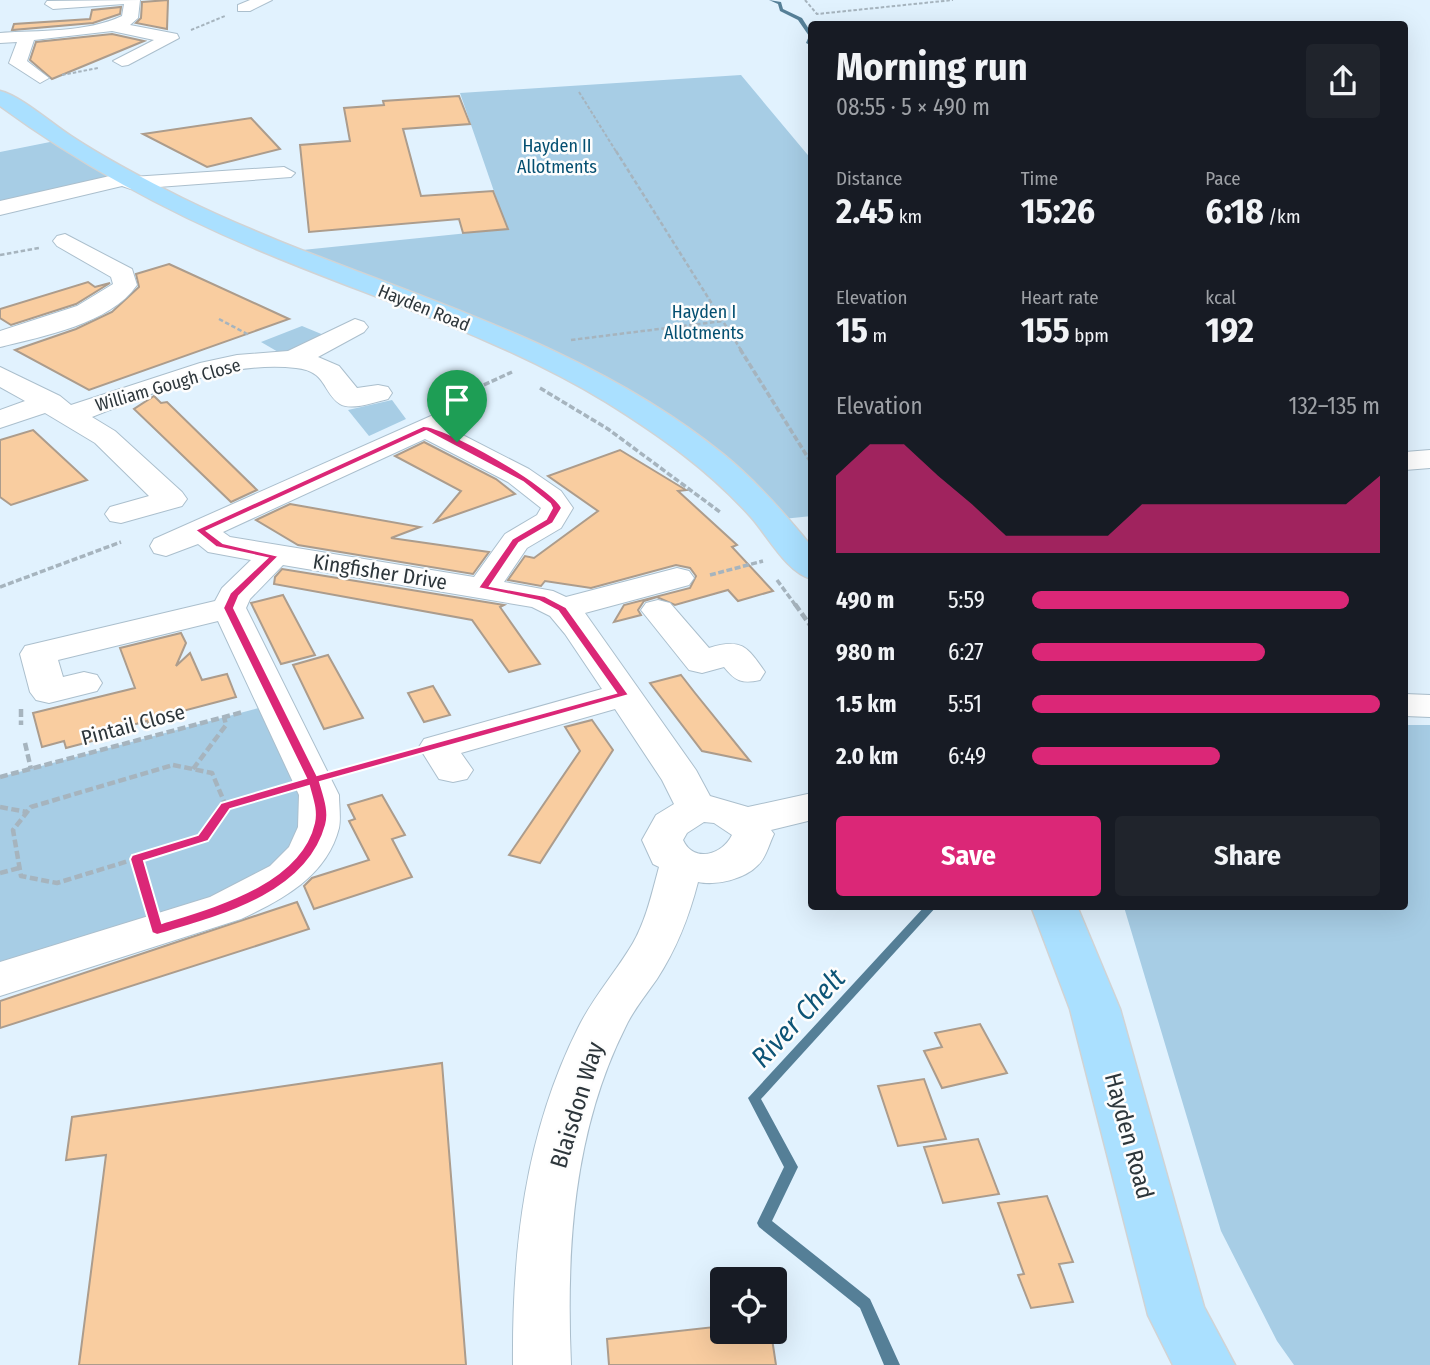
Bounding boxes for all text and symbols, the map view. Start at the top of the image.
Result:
text: Morning run [836,44,1028,90]
button: share [1306,44,1380,118]
text: 08:55 · 5 × 490 m [836,93,990,121]
park label: Hayden II Allotments [517,135,597,178]
text: Distance [836,167,903,190]
text: Time [1021,167,1058,190]
text: Pace [1205,167,1241,190]
text: 2.45 [836,190,894,232]
text: 15:26 [1021,190,1095,232]
text: 6:18 [1205,190,1264,232]
text: km [894,205,922,228]
text: /km [1264,205,1301,228]
street label: Hayden Road [375,280,473,336]
text: Elevation [836,286,908,309]
text: Heart rate [1021,286,1099,309]
text: kcal [1205,286,1236,309]
park label: Hayden I Allotments [664,301,744,344]
text: 15 [836,309,868,351]
text: 155 [1021,309,1070,351]
text: 192 [1205,309,1254,351]
text: m [868,324,887,347]
text: bpm [1070,324,1109,347]
street label: William Gough Close [93,354,243,416]
pin [427,370,487,442]
icon: arrive [438,381,476,419]
text: Elevation [836,392,923,420]
text: 132–135 m [1288,392,1380,420]
street label: Kingfisher Drive [311,549,449,595]
text: 490 m [836,586,894,614]
text: 5:59 [948,586,985,614]
text: 980 m [836,638,895,666]
text: 6:27 [948,638,984,666]
text: 1.5 km [836,690,897,718]
text: 5:51 [948,690,982,718]
street label: Pintail Close [78,699,188,751]
text: 2.0 km [836,742,898,770]
text: 6:49 [948,742,986,770]
button: Save [836,816,1101,896]
button: Share [1115,816,1380,896]
water label: River Chelt [744,961,852,1074]
street label: Blaisdon Way [545,1038,610,1172]
street label: Hayden Road [1099,1070,1159,1202]
map controls [710,1267,787,1344]
button: locate [710,1267,787,1344]

